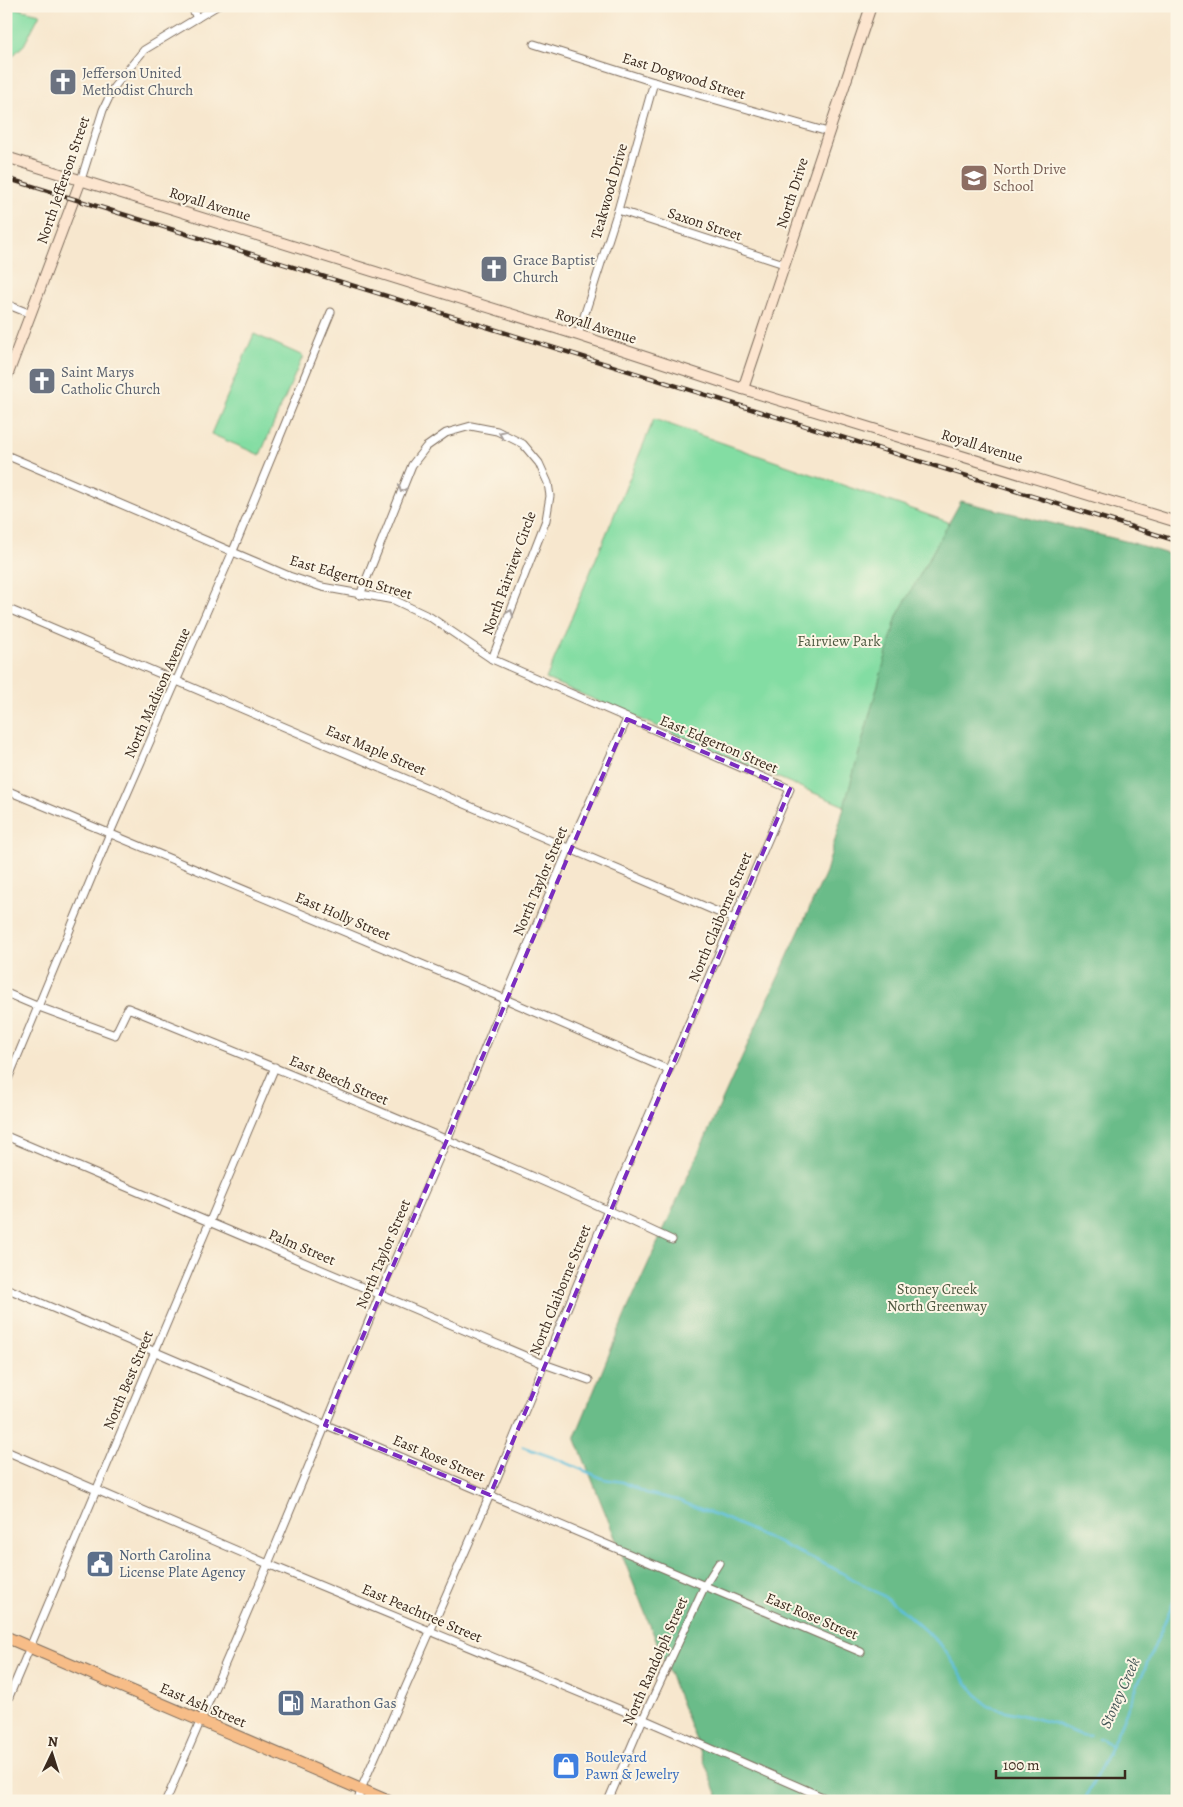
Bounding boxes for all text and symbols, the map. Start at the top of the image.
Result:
street label: East Dogwood Street [620,48,748,104]
place label: Jefferson United Methodist Church [82,63,193,100]
church icon: Jefferson United Methodist Church [48,67,78,97]
street label: North Jefferson Street [32,113,94,247]
street label: Teakwood Drive [586,141,632,241]
street label: North Drive [771,155,813,231]
place label: North Drive School [993,159,1067,196]
school or university icon: North Drive School [959,163,989,193]
street label: Royall Avenue [167,182,254,226]
street label: Saxon Street [665,203,745,245]
place label: Grace Baptist Church [513,250,595,287]
church icon: Grace Baptist Church [479,254,509,284]
street label: Royall Avenue [553,303,639,349]
place label: Saint Marys Catholic Church [61,362,161,399]
church icon: Saint Marys Catholic Church [27,366,57,396]
street label: Royall Avenue [939,424,1026,468]
one-way arrow [498,429,507,440]
one-way arrow [398,484,409,493]
street label: North Fairview Circle [477,508,541,638]
street label: East Edgerton Street [287,550,415,604]
one-way arrow [504,610,514,618]
street label: North Madison Avenue [119,624,195,761]
park label: Fairview Park [797,631,881,651]
street label: East Edgerton Street [657,710,781,778]
street label: East Maple Street [323,720,429,780]
street label: North Taylor Street [508,823,572,939]
street label: North Claiborne Street [684,849,756,985]
street label: East Holly Street [292,887,394,945]
street label: East Beech Street [286,1050,392,1110]
street label: North Taylor Street [351,1196,415,1312]
street label: North Claiborne Street [525,1222,595,1358]
street label: Palm Street [265,1224,339,1270]
park label: Stoney Creek North Greenway [887,1279,987,1316]
street label: North Best Street [98,1327,158,1433]
street label: East Rose Street [390,1430,488,1486]
place label: North Carolina License Plate Agency [119,1545,246,1582]
public building icon: North Carolina License Plate Agency [85,1549,115,1579]
street label: East Peachtree Street [359,1579,485,1647]
street label: East Rose Street [763,1588,861,1644]
street label: North Randolph Street [618,1594,692,1728]
water label: Stoney Creek [1095,1654,1145,1732]
street label: East Ash Street [157,1678,249,1732]
fuel station icon: Marathon Gas [276,1688,306,1718]
place label: Marathon Gas [310,1693,397,1713]
north arrow [28,1730,78,1780]
text: N [47,1732,59,1751]
place label: Boulevard Pawn & Jewelry [585,1747,680,1784]
scale bar [996,1747,1124,1779]
shop icon: Boulevard Pawn & Jewelry [551,1751,581,1781]
text: 100 m [1003,1755,1040,1775]

